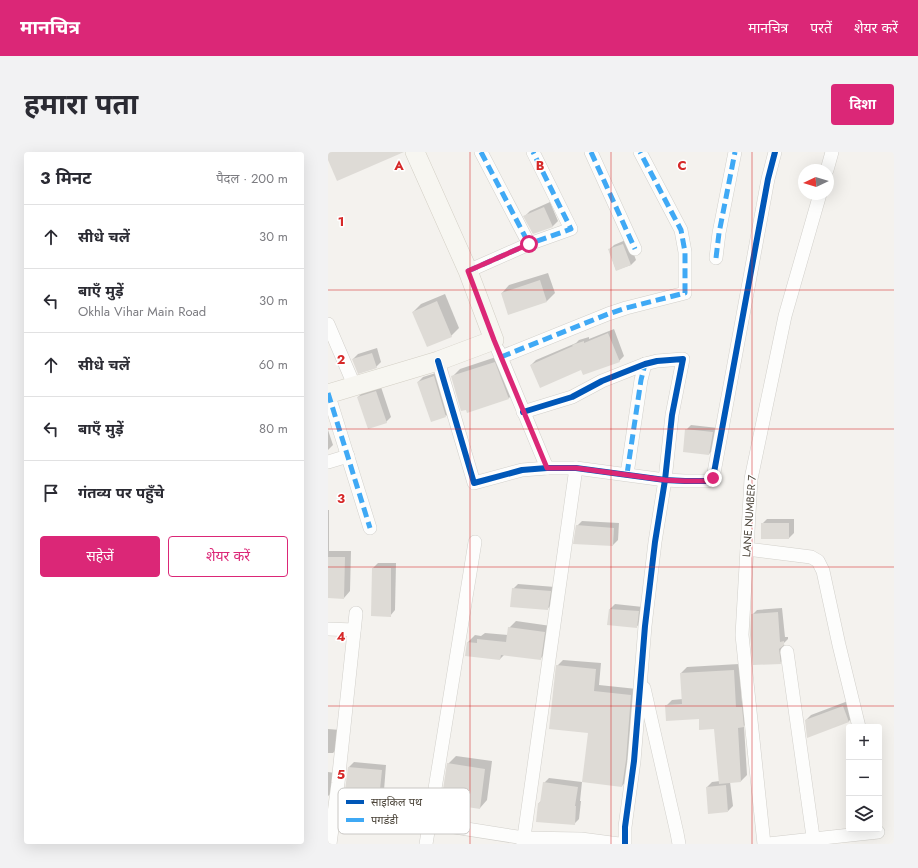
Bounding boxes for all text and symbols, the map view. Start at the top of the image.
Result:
text: मानचित्र [20,14,80,41]
text: मानचित्र [748,18,788,38]
text: परतें [810,18,832,38]
text: शेयर करें [854,18,898,38]
text: हमारा पता [24,84,138,125]
button: दिशा [831,84,894,125]
text: A [393,156,404,175]
text: B [536,156,545,175]
text: C [677,156,687,175]
north arrow [798,164,834,200]
text: 3 मिनट [40,166,91,190]
text: पैदल · 200 m [216,169,288,188]
text: 1 [338,212,344,231]
icon: ahead [40,226,62,248]
text: सीधे चलें [78,226,130,248]
text: 30 m [259,227,288,246]
route start [520,235,538,253]
text: बाएँ मुड़ें [78,280,124,302]
icon: left [40,290,62,312]
text: 30 m [259,291,288,310]
text: Okhla Vihar Main Road [78,302,206,321]
text: 2 [337,350,345,369]
icon: ahead [40,354,62,376]
text: सीधे चलें [78,354,130,376]
text: 60 m [259,355,288,374]
icon: left [40,418,62,440]
text: बाएँ मुड़ें [78,418,124,440]
text: 80 m [259,419,288,438]
route end [704,469,722,487]
street label: LANE NUMBER 7 [738,474,760,558]
icon: arrive [40,482,62,504]
text: गंतव्य पर पहुँचे [78,482,164,504]
text: 3 [337,489,345,508]
button: सहेजें [40,536,160,577]
button: शेयर करें [168,536,288,577]
text: 4 [336,627,346,646]
map controls [846,724,882,832]
button: + [846,724,882,760]
button: − [846,760,882,796]
text: 5 [337,765,345,784]
legend [338,788,470,834]
text: साइकिल पथ [371,794,423,810]
button: layers [846,796,882,832]
text: पगडंडी [371,812,398,828]

